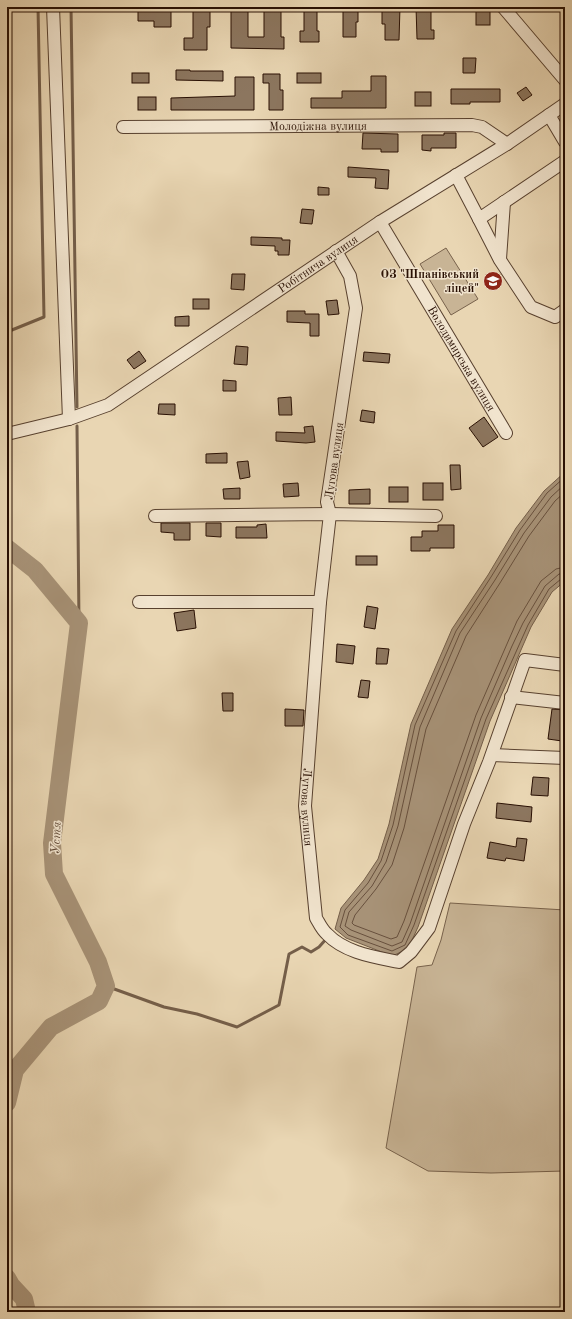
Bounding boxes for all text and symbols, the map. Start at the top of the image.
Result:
street label: Молодіжна вулиця [269,120,367,133]
street label: Робітнича вулиця [276,234,360,296]
place label: ОЗ "Шпанівський ліцей" [380,269,479,295]
school or university icon: ОЗ "Шпанівський ліцей" [482,270,504,292]
street label: Володимирська вулиця [425,304,497,414]
street label: Лугова вулиця [324,422,346,501]
street label: Лугова вулиця [298,768,314,847]
water label: Устя [49,821,64,855]

